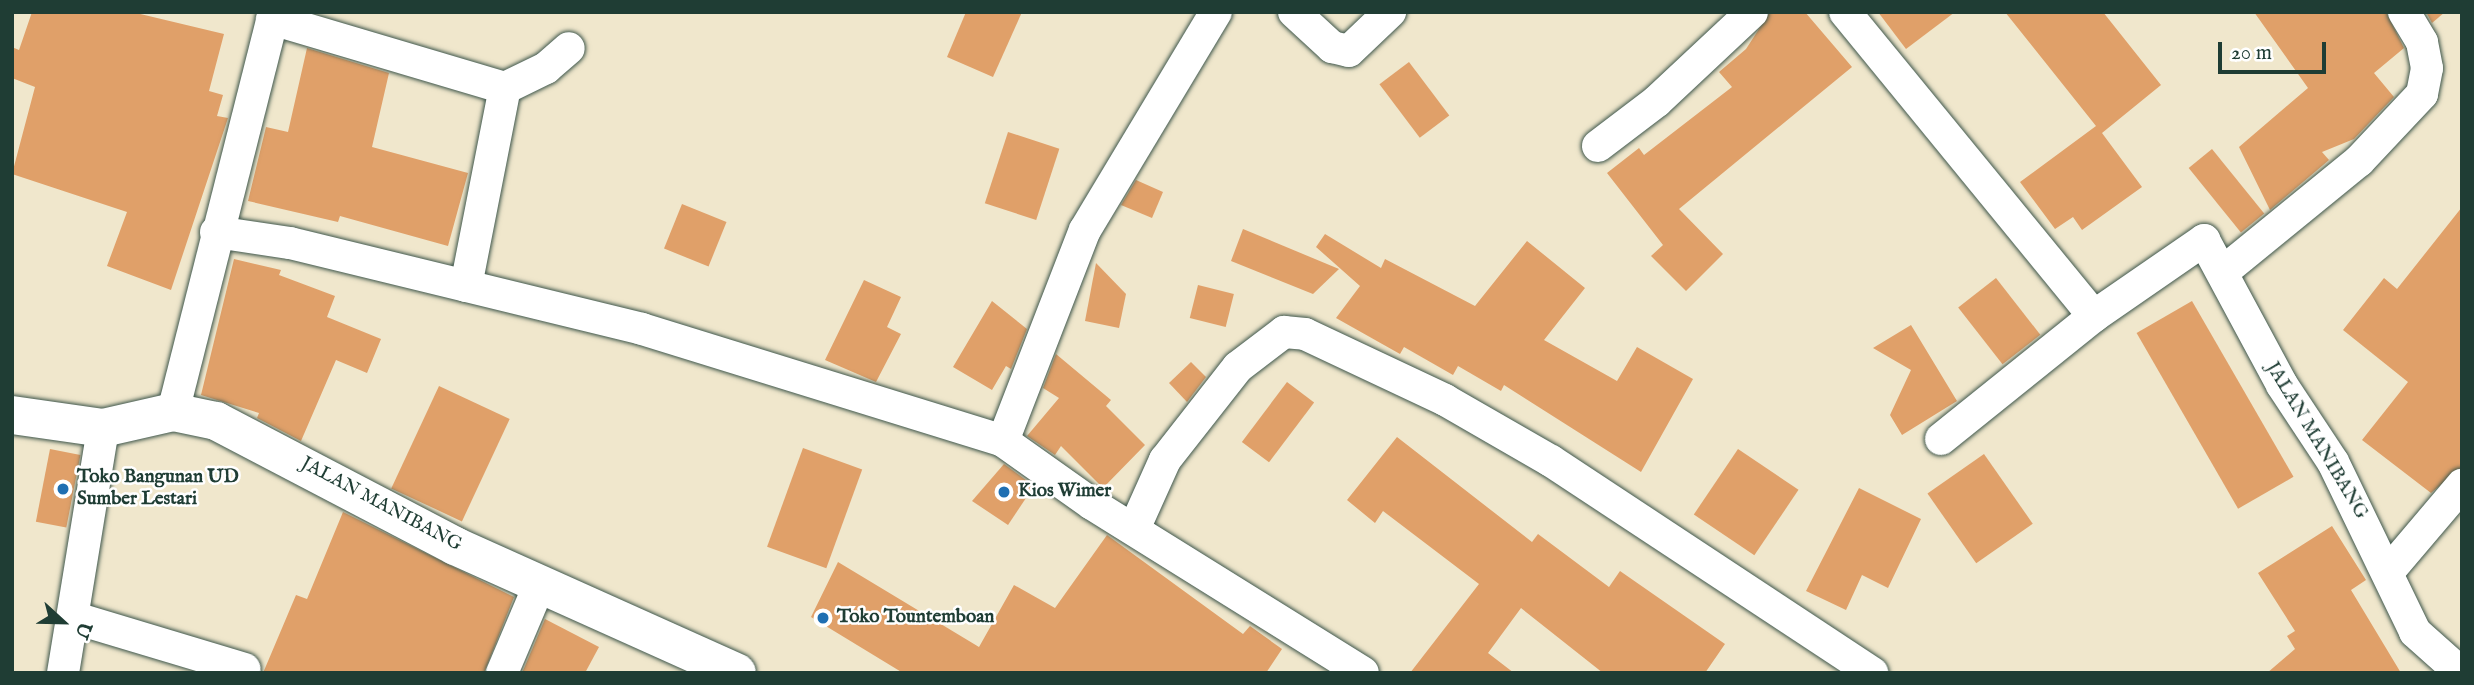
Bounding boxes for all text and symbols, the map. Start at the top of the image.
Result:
scale bar [2222,28,2330,72]
text: 20 m [2231,40,2272,67]
street label: JALAN MANIBANG [2260,358,2372,524]
street label: JALAN MANIBANG [297,453,465,557]
place label: Toko Bangunan UD Sumber Lestari [77,467,239,511]
marker: Toko Bangunan UD Sumber Lestari [55,481,71,497]
place label: Kios Wimer [1018,481,1111,503]
marker: Kios Wimer [996,484,1012,500]
north arrow [28,587,98,657]
place label: Toko Tountemboan [837,607,994,629]
marker: Toko Tountemboan [815,610,831,626]
text: U [68,618,97,642]

